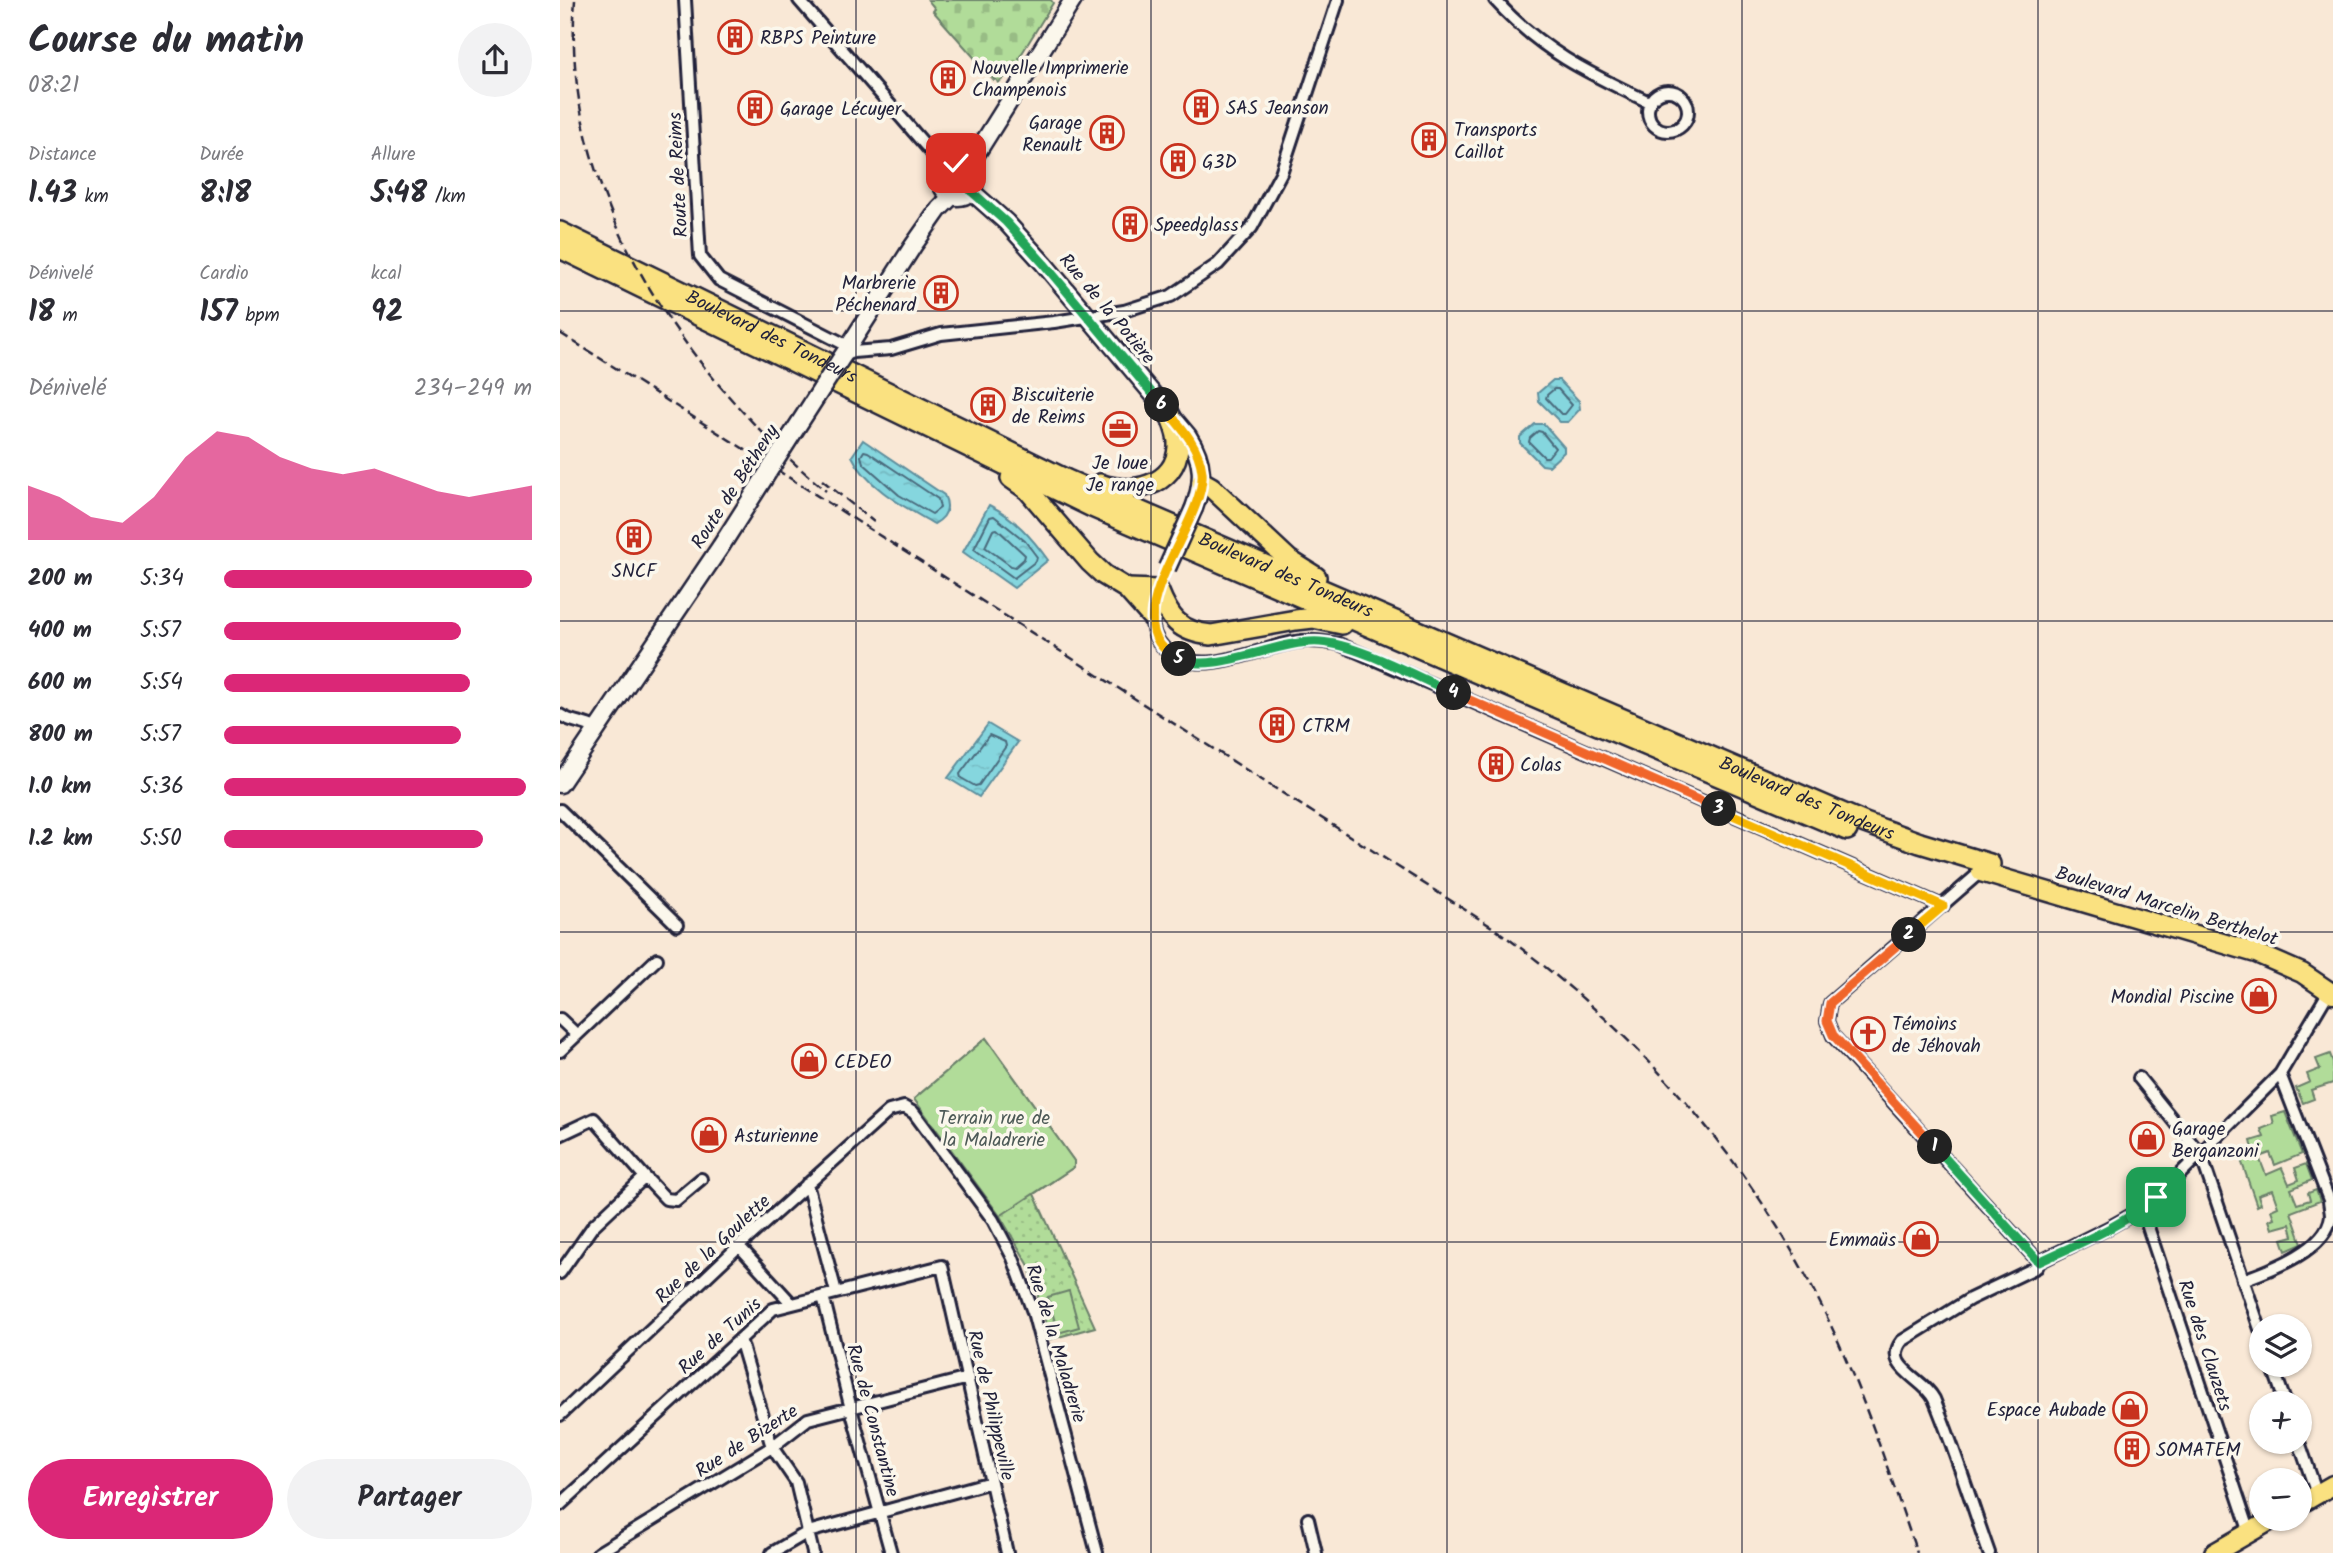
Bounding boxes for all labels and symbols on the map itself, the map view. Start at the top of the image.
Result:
building icon: RBPS Peinture [716,18,754,56]
place label: RBPS Peinture [760,24,877,54]
place label: Nouvelle Imprimerie Champenois [972,54,1129,106]
building icon: Nouvelle Imprimerie Champenois [929,59,967,97]
building icon: SAS Jeanson [1182,88,1220,126]
building icon: Garage Lécuyer [736,89,774,127]
place label: SAS Jeanson [1226,94,1329,124]
place label: Garage Lécuyer [780,95,903,125]
place label: Garage Renault [1022,109,1083,161]
street label: Route de Reims [661,111,697,238]
building icon: Garage Renault [1088,114,1126,152]
place label: Transports Caillot [1454,116,1537,168]
building icon: Transports Caillot [1410,121,1448,159]
pin [926,133,986,193]
building icon: G3D [1159,142,1197,180]
place label: G3D [1202,148,1237,178]
building icon: Speedglass [1111,205,1149,243]
place label: Speedglass [1154,211,1239,241]
street label: Rue de la Potière [1051,247,1162,372]
place label: Marbrerie Péchenard [835,269,917,321]
building icon: Marbrerie Péchenard [922,274,960,312]
street label: Boulevard des Tondeurs [680,283,862,392]
place label: Biscuiterie de Reims [1012,381,1095,433]
building icon: Biscuiterie de Reims [969,386,1007,424]
pin: 6 [1144,388,1180,422]
office icon: Je loue Je range [1101,410,1139,448]
street label: Route de Bétheny [684,418,788,555]
place label: Je loue Je range [1086,449,1154,501]
building icon: SNCF [615,518,653,556]
street label: Boulevard des Tondeurs [1193,525,1378,627]
place label: SNCF [612,557,658,587]
pin: 5 [1162,642,1196,676]
pin: 4 [1436,676,1472,710]
building icon: CTRM [1258,706,1296,744]
place label: CTRM [1302,712,1350,742]
building icon: Colas [1477,745,1515,783]
street label: Boulevard des Tondeurs [1714,749,1898,850]
place label: Colas [1520,751,1562,781]
pin: 3 [1702,792,1736,826]
street label: Boulevard Marcelin Berthelot [2052,859,2282,955]
pin: 2 [1892,918,1926,953]
shop icon: Mondial Piscine [2240,977,2278,1015]
place label: Mondial Piscine [2110,983,2234,1013]
place label: Témoins de Jéhovah [1892,1010,1981,1062]
church icon: Témoins de Jéhovah [1849,1015,1887,1053]
shop icon: CEDEO [790,1042,828,1080]
place label: CEDEO [834,1048,892,1078]
park label: Terrain rue de la Maladrerie [938,1104,1050,1156]
place label: Garage Berganzoni [2172,1115,2260,1167]
shop icon: Asturienne [690,1116,728,1154]
shop icon: Garage Berganzoni [2128,1120,2166,1158]
place label: Asturienne [734,1122,819,1152]
pin: 1 [1918,1130,1952,1164]
pin [2126,1167,2186,1227]
street label: Rue de la Goulette [649,1187,778,1311]
shop icon: Emmaüs [1902,1220,1940,1258]
place label: Emmaüs [1829,1226,1896,1256]
street label: Rue de la Maladrerie [1017,1261,1094,1427]
street label: Rue des Clauzets [2169,1276,2239,1415]
street label: Rue de Tunis [672,1291,769,1382]
street label: Rue de Philippeville [958,1327,1022,1484]
street label: Rue de Constantine [837,1341,907,1501]
shop icon: Espace Aubade [2111,1390,2149,1428]
place label: Espace Aubade [1987,1396,2106,1426]
street label: Rue de Bizerte [690,1397,805,1486]
building icon: SOMATEM [2113,1430,2151,1468]
place label: SOMATEM [2156,1436,2241,1466]

